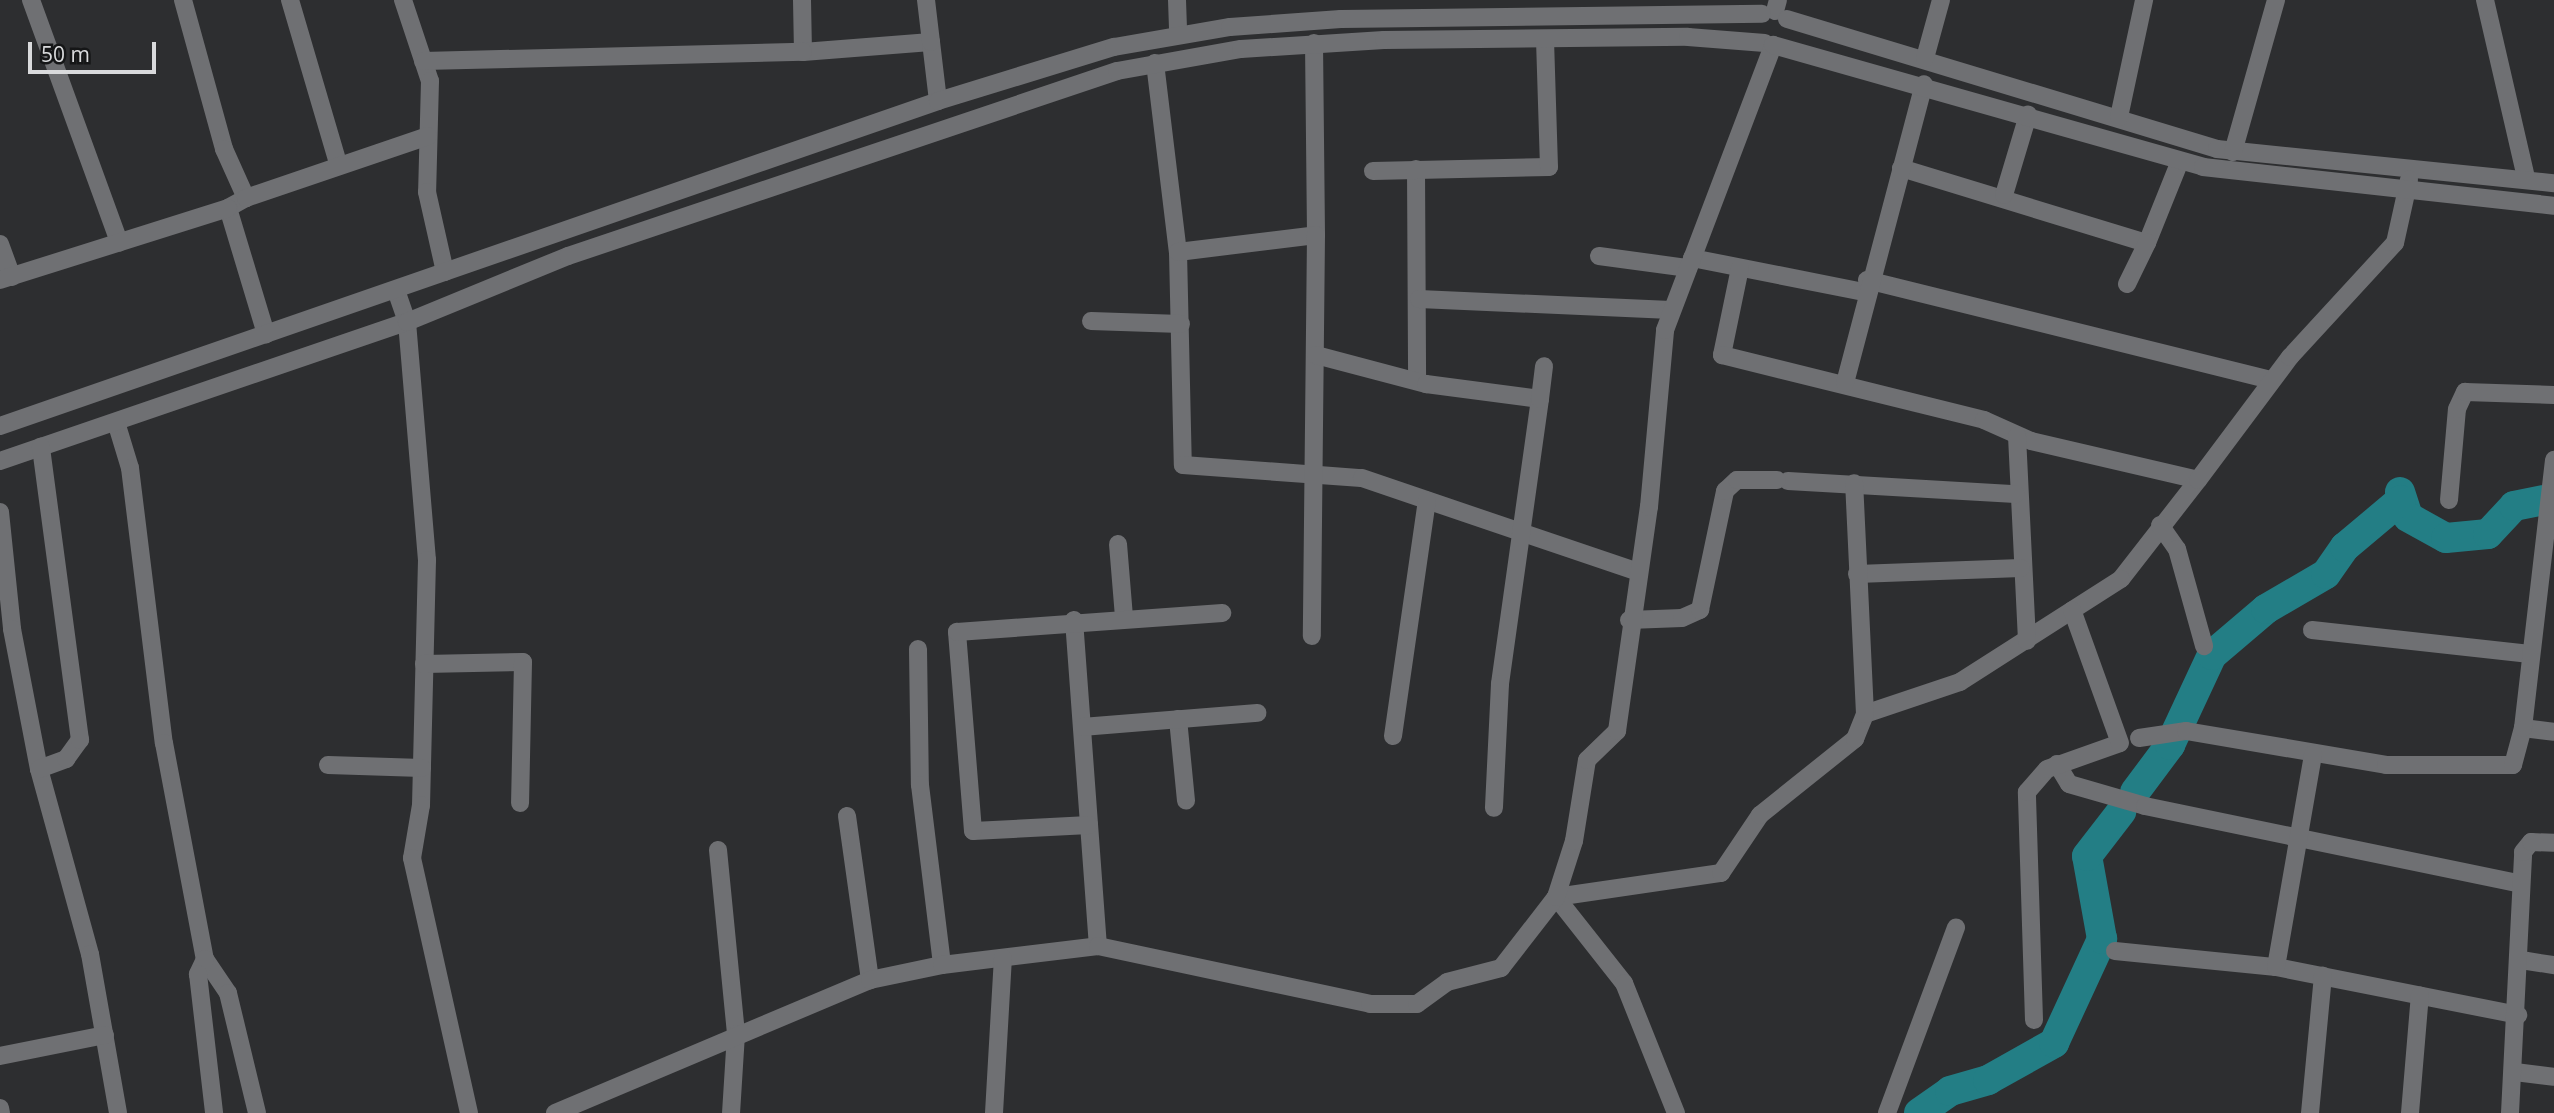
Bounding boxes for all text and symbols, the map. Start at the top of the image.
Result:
scale bar [32,28,159,72]
text: 50 m [41,40,90,68]

